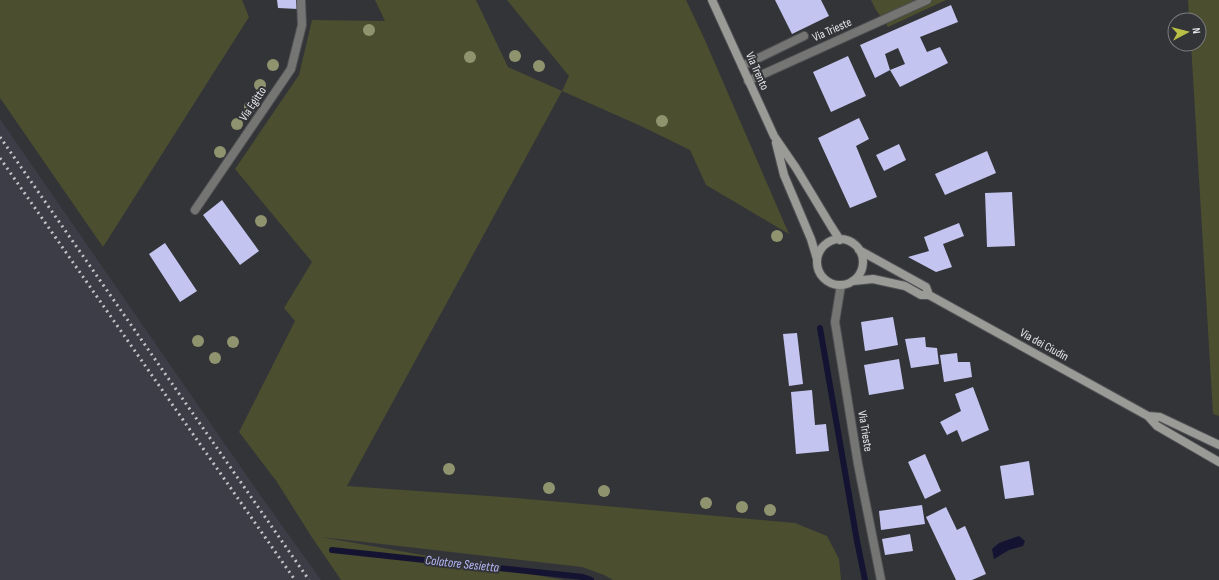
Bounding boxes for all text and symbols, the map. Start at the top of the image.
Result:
north arrow [1167,12,1207,52]
street label: Via Trieste [810,15,854,45]
text: N [1190,27,1203,35]
street label: Via Trento [742,50,772,92]
street label: Via Egitto [236,84,270,124]
street label: Via dei Ciudin [1017,325,1071,365]
street label: Via Trieste [854,409,876,453]
water label: Colatore Sesietta [424,552,500,576]

